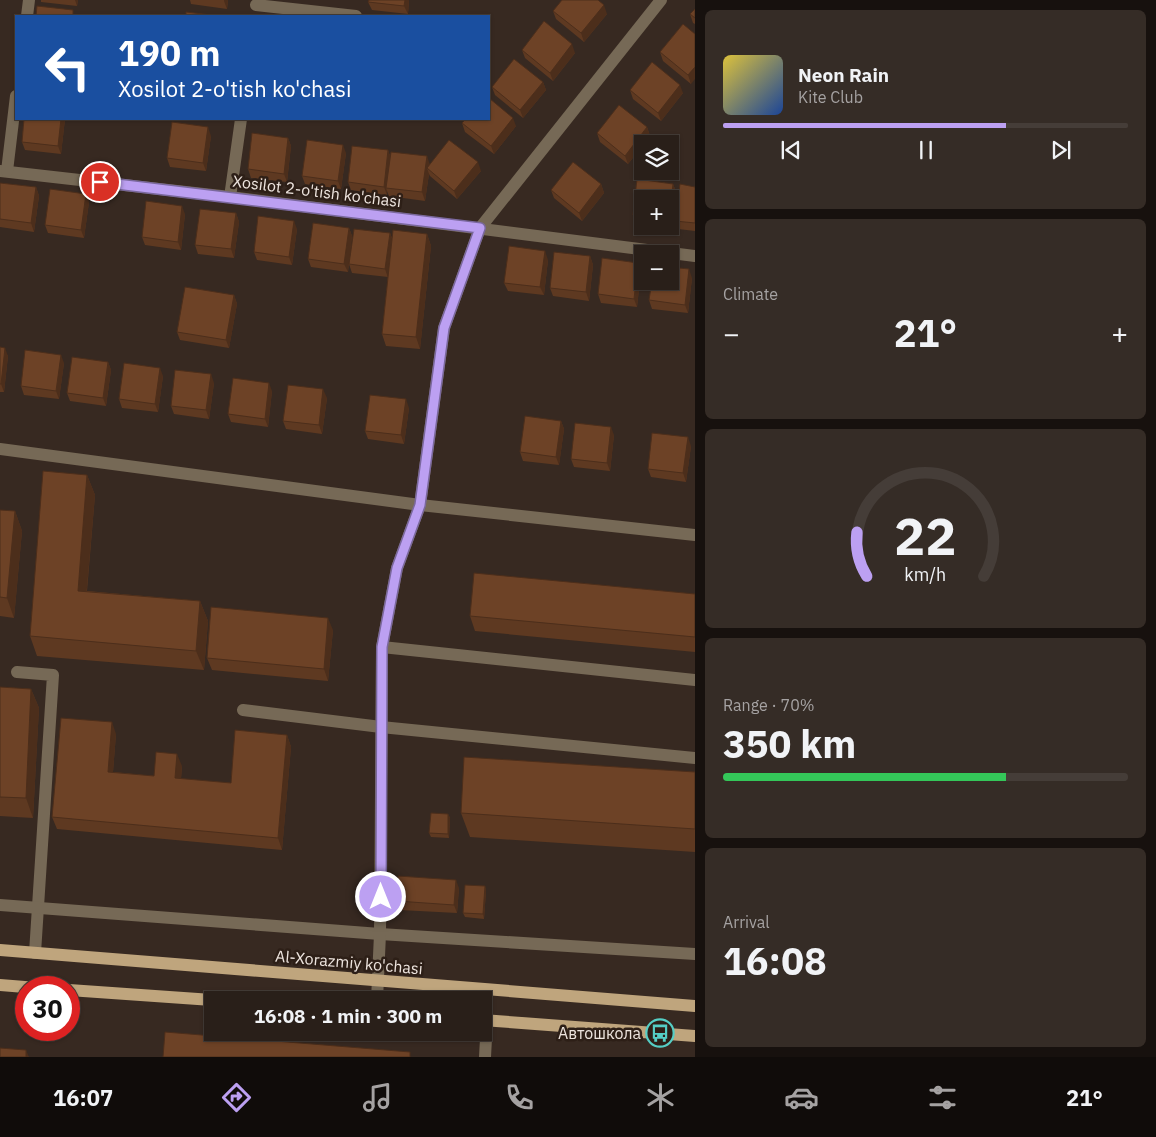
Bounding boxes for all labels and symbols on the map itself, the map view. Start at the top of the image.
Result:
pin [79,161,121,203]
street label: Xosilot 2-o'tish ko'chasi [232,171,402,211]
position arrow [354,870,406,922]
street label: Al-Xorazmiy ko'chasi [274,946,424,978]
speed limit sign: 30 [15,976,80,1041]
bus stop icon: Автошкола [645,1018,675,1048]
place label: Автошкола [558,1023,641,1043]

